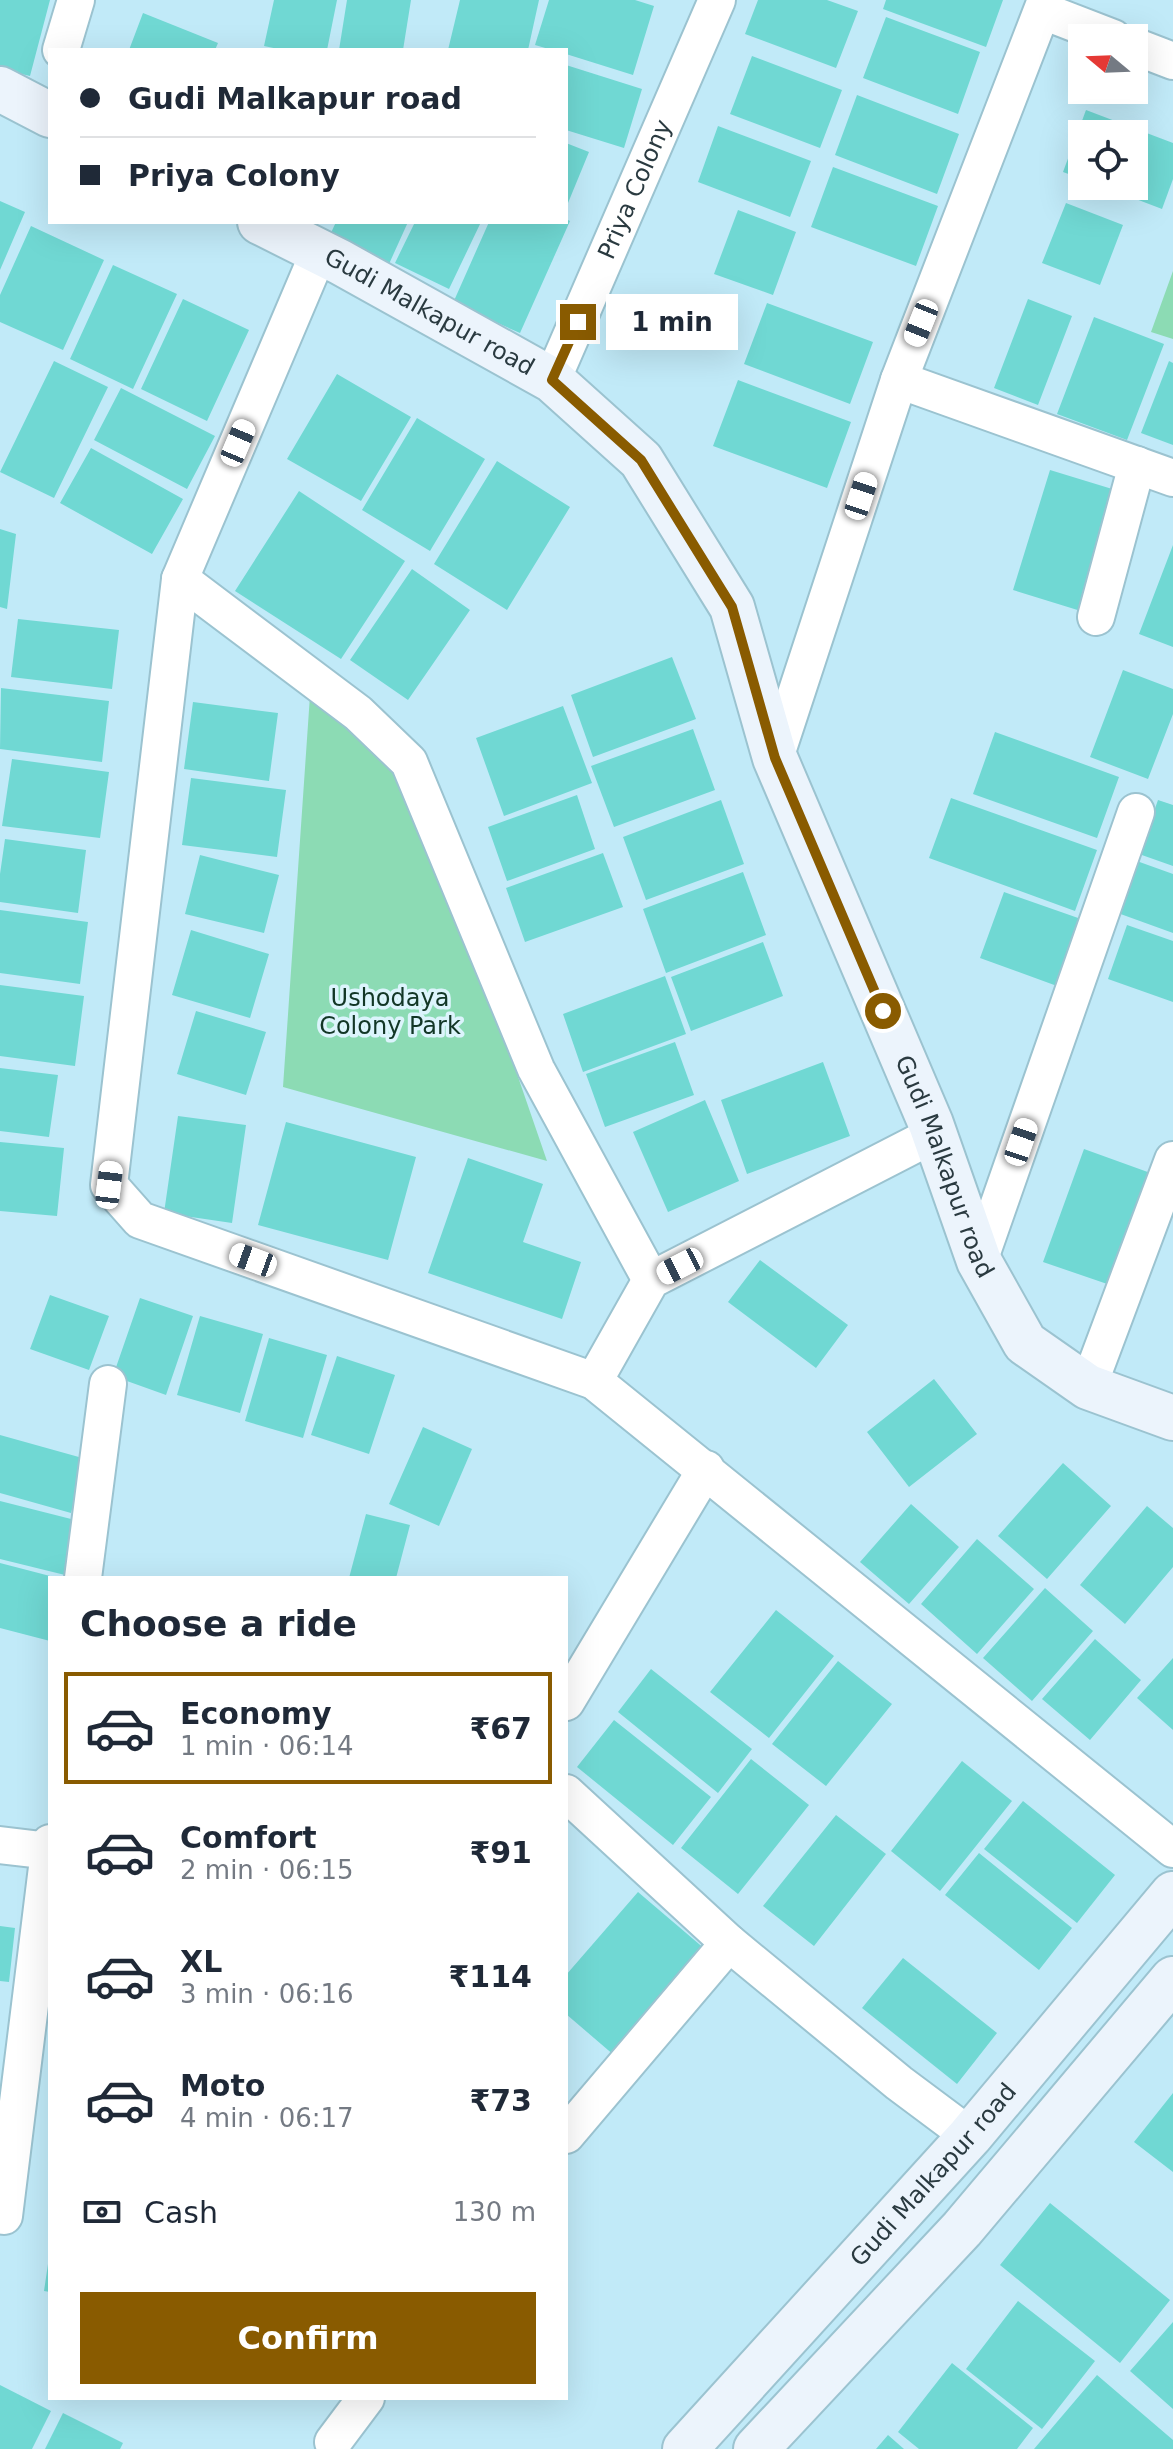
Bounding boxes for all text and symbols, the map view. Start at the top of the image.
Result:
north arrow [1068,24,1148,104]
map controls [1068,24,1148,200]
text: Gudi Malkapur road [128,81,462,116]
street label: Priya Colony [592,115,677,263]
button: locate [1068,120,1148,200]
text: Priya Colony [128,158,340,193]
street label: Gudi Malkapur road [320,243,539,381]
callout: 1 min [606,294,738,350]
car [901,296,941,350]
route end [560,304,596,340]
text: 1 min [631,307,713,337]
car [218,416,258,470]
car [842,469,880,523]
park label: Ushodaya Colony Park [319,984,461,1040]
route start [865,993,901,1029]
street label: Gudi Malkapur road [889,1051,1000,1283]
car [1002,1115,1040,1169]
car [94,1160,124,1210]
car [226,1241,280,1279]
car [653,1244,707,1288]
text: Choose a ride [80,1603,357,1644]
icon: car [84,1692,156,1764]
text: Economy [180,1696,332,1731]
text: ₹67 [469,1711,532,1746]
text: 1 min · 06:14 [180,1731,354,1761]
icon: car [84,1816,156,1888]
text: Comfort [180,1820,317,1855]
text: ₹91 [469,1835,532,1870]
text: 2 min · 06:15 [180,1855,354,1885]
icon: car [84,1940,156,2012]
text: XL [180,1944,222,1979]
text: ₹114 [449,1959,532,1994]
text: 3 min · 06:16 [180,1979,354,2009]
icon: car [84,2064,156,2136]
text: Moto [180,2068,265,2103]
street label: Gudi Malkapur road [844,2078,1022,2272]
text: ₹73 [469,2083,532,2118]
text: 4 min · 06:17 [180,2103,354,2133]
icon: cash [80,2190,124,2234]
text: Cash [144,2195,218,2230]
text: 130 m [453,2197,536,2227]
button: Confirm [80,2292,536,2384]

